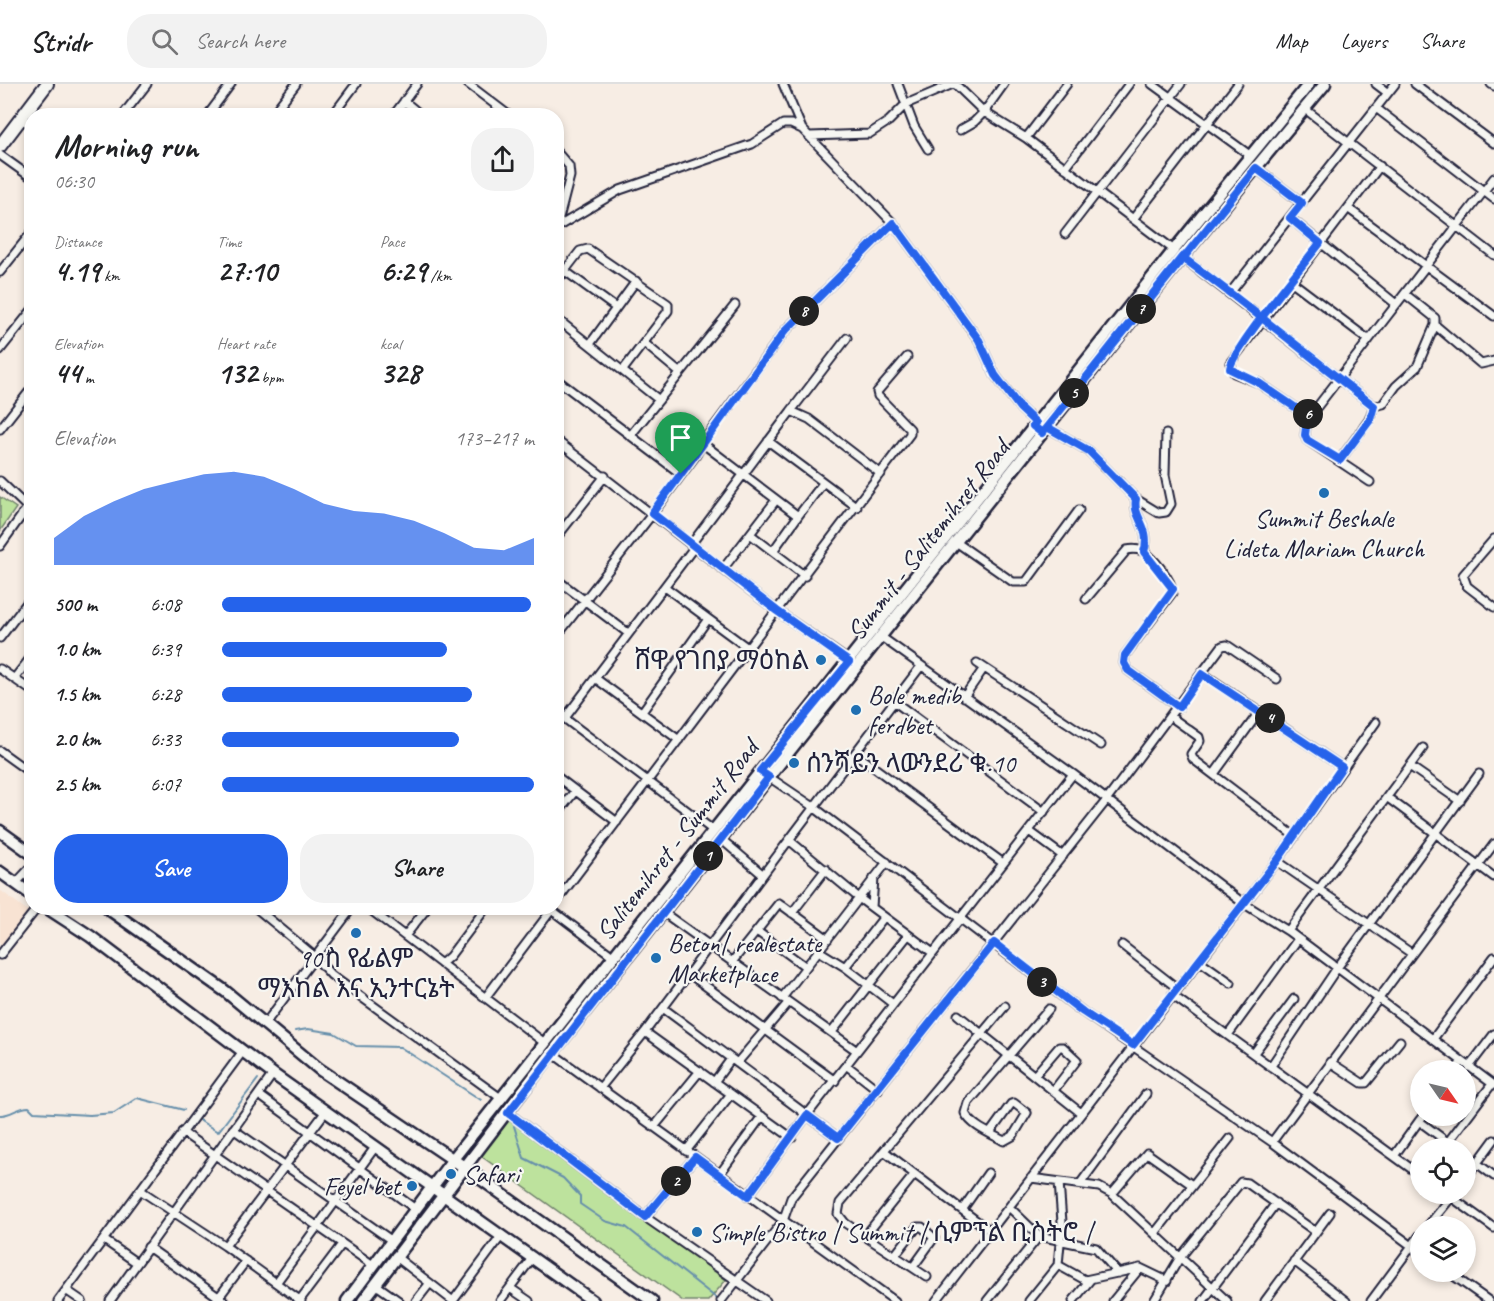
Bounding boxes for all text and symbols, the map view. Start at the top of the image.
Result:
search box [127,14,547,68]
text: Stridr [30,24,91,59]
icon: search [148,25,181,58]
text: Search here [196,27,285,55]
text: Map [1275,28,1308,54]
text: Layers [1341,28,1387,54]
text: Share [1420,28,1464,54]
text: Morning run [54,125,198,167]
button: share [471,128,534,191]
text: 06:30 [54,169,94,194]
text: Distance [54,232,102,252]
text: Time [217,232,241,252]
text: Pace [380,232,405,252]
text: 4.19 [54,252,100,290]
text: 27:10 [217,252,277,290]
text: 6:29 [380,252,427,290]
text: km [100,266,120,286]
text: /km [427,266,452,286]
pin: 7 [1126,294,1156,324]
pin: 8 [789,296,819,326]
text: 7 [1137,299,1145,319]
text: 8 [800,301,808,321]
text: Elevation [54,334,103,354]
text: Heart rate [217,334,275,354]
text: kcal [380,334,401,354]
text: 44 [54,354,81,392]
text: 132 [217,354,258,392]
text: 328 [380,354,421,392]
text: m [81,368,94,388]
text: bpm [258,368,283,388]
pin: 5 [1059,378,1089,408]
text: 5 [1071,383,1077,403]
pin: 6 [1293,399,1323,429]
text: 6 [1304,404,1312,424]
pin [655,412,706,474]
icon: arrive [664,421,697,454]
text: Elevation [54,426,116,451]
text: 173–217 m [455,426,534,451]
street label: Summit - Salitemihret Road [839,430,1019,647]
marker: Summit Beshale Lideta Mariam Church [1317,486,1331,500]
place label: Summit Beshale Lideta Mariam Church [1224,502,1425,565]
text: 500 m [54,592,97,617]
text: 6:08 [150,592,181,617]
text: 1.0 km [54,637,101,662]
text: 6:39 [150,637,181,662]
place label: ሸዋ የገበያ ማዕከል [634,644,809,677]
marker: ሸዋ የገበያ ማዕከል [814,653,828,667]
place label: Bole medib ferdbet [868,679,962,742]
text: 1.5 km [54,682,100,707]
text: 6:28 [150,682,181,707]
marker: Bole medib ferdbet [849,703,863,717]
pin: 4 [1255,703,1285,733]
text: 4 [1266,708,1274,728]
text: 2.0 km [54,727,101,752]
text: 6:33 [150,727,181,752]
street label: Salitemihret - Summit Road [588,730,768,947]
place label: ሰንሻይን ላውንደሪ ቁ.10 [806,747,1017,780]
marker: ሰንሻይን ላውንደሪ ቁ.10 [787,756,801,770]
text: 2.5 km [54,772,100,797]
text: 6:07 [150,772,181,797]
button: Save [54,834,288,903]
button: Share [300,834,534,903]
pin: 1 [693,841,723,871]
text: 1 [704,846,712,866]
marker: 90'ስ የፊልም ማእከል እና ኢንተርኔት [349,926,363,940]
place label: Beton| realestate Marketplace [668,927,823,990]
place label: 90'ስ የፊልም ማእከል እና ኢንተርኔት [257,942,455,1005]
marker: Beton| realestate Marketplace [649,951,663,965]
pin: 3 [1027,967,1057,997]
text: 3 [1038,972,1046,992]
north arrow [1410,1060,1476,1126]
map controls [1410,1060,1476,1282]
button: locate [1410,1138,1476,1204]
place label: Safari [463,1158,522,1191]
pin: 2 [661,1166,691,1196]
marker: Safari [444,1167,458,1181]
place label: Feyel bet [324,1170,402,1203]
text: 2 [672,1171,680,1191]
marker: Feyel bet [405,1179,419,1193]
place label: Simple Bistro | Summit | ሲምፕል ቢስትሮ | [709,1216,1096,1249]
button: layers [1410,1216,1476,1282]
marker: Simple Bistro | Summit | ሲምፕል ቢስትሮ | [690,1225,704,1239]

